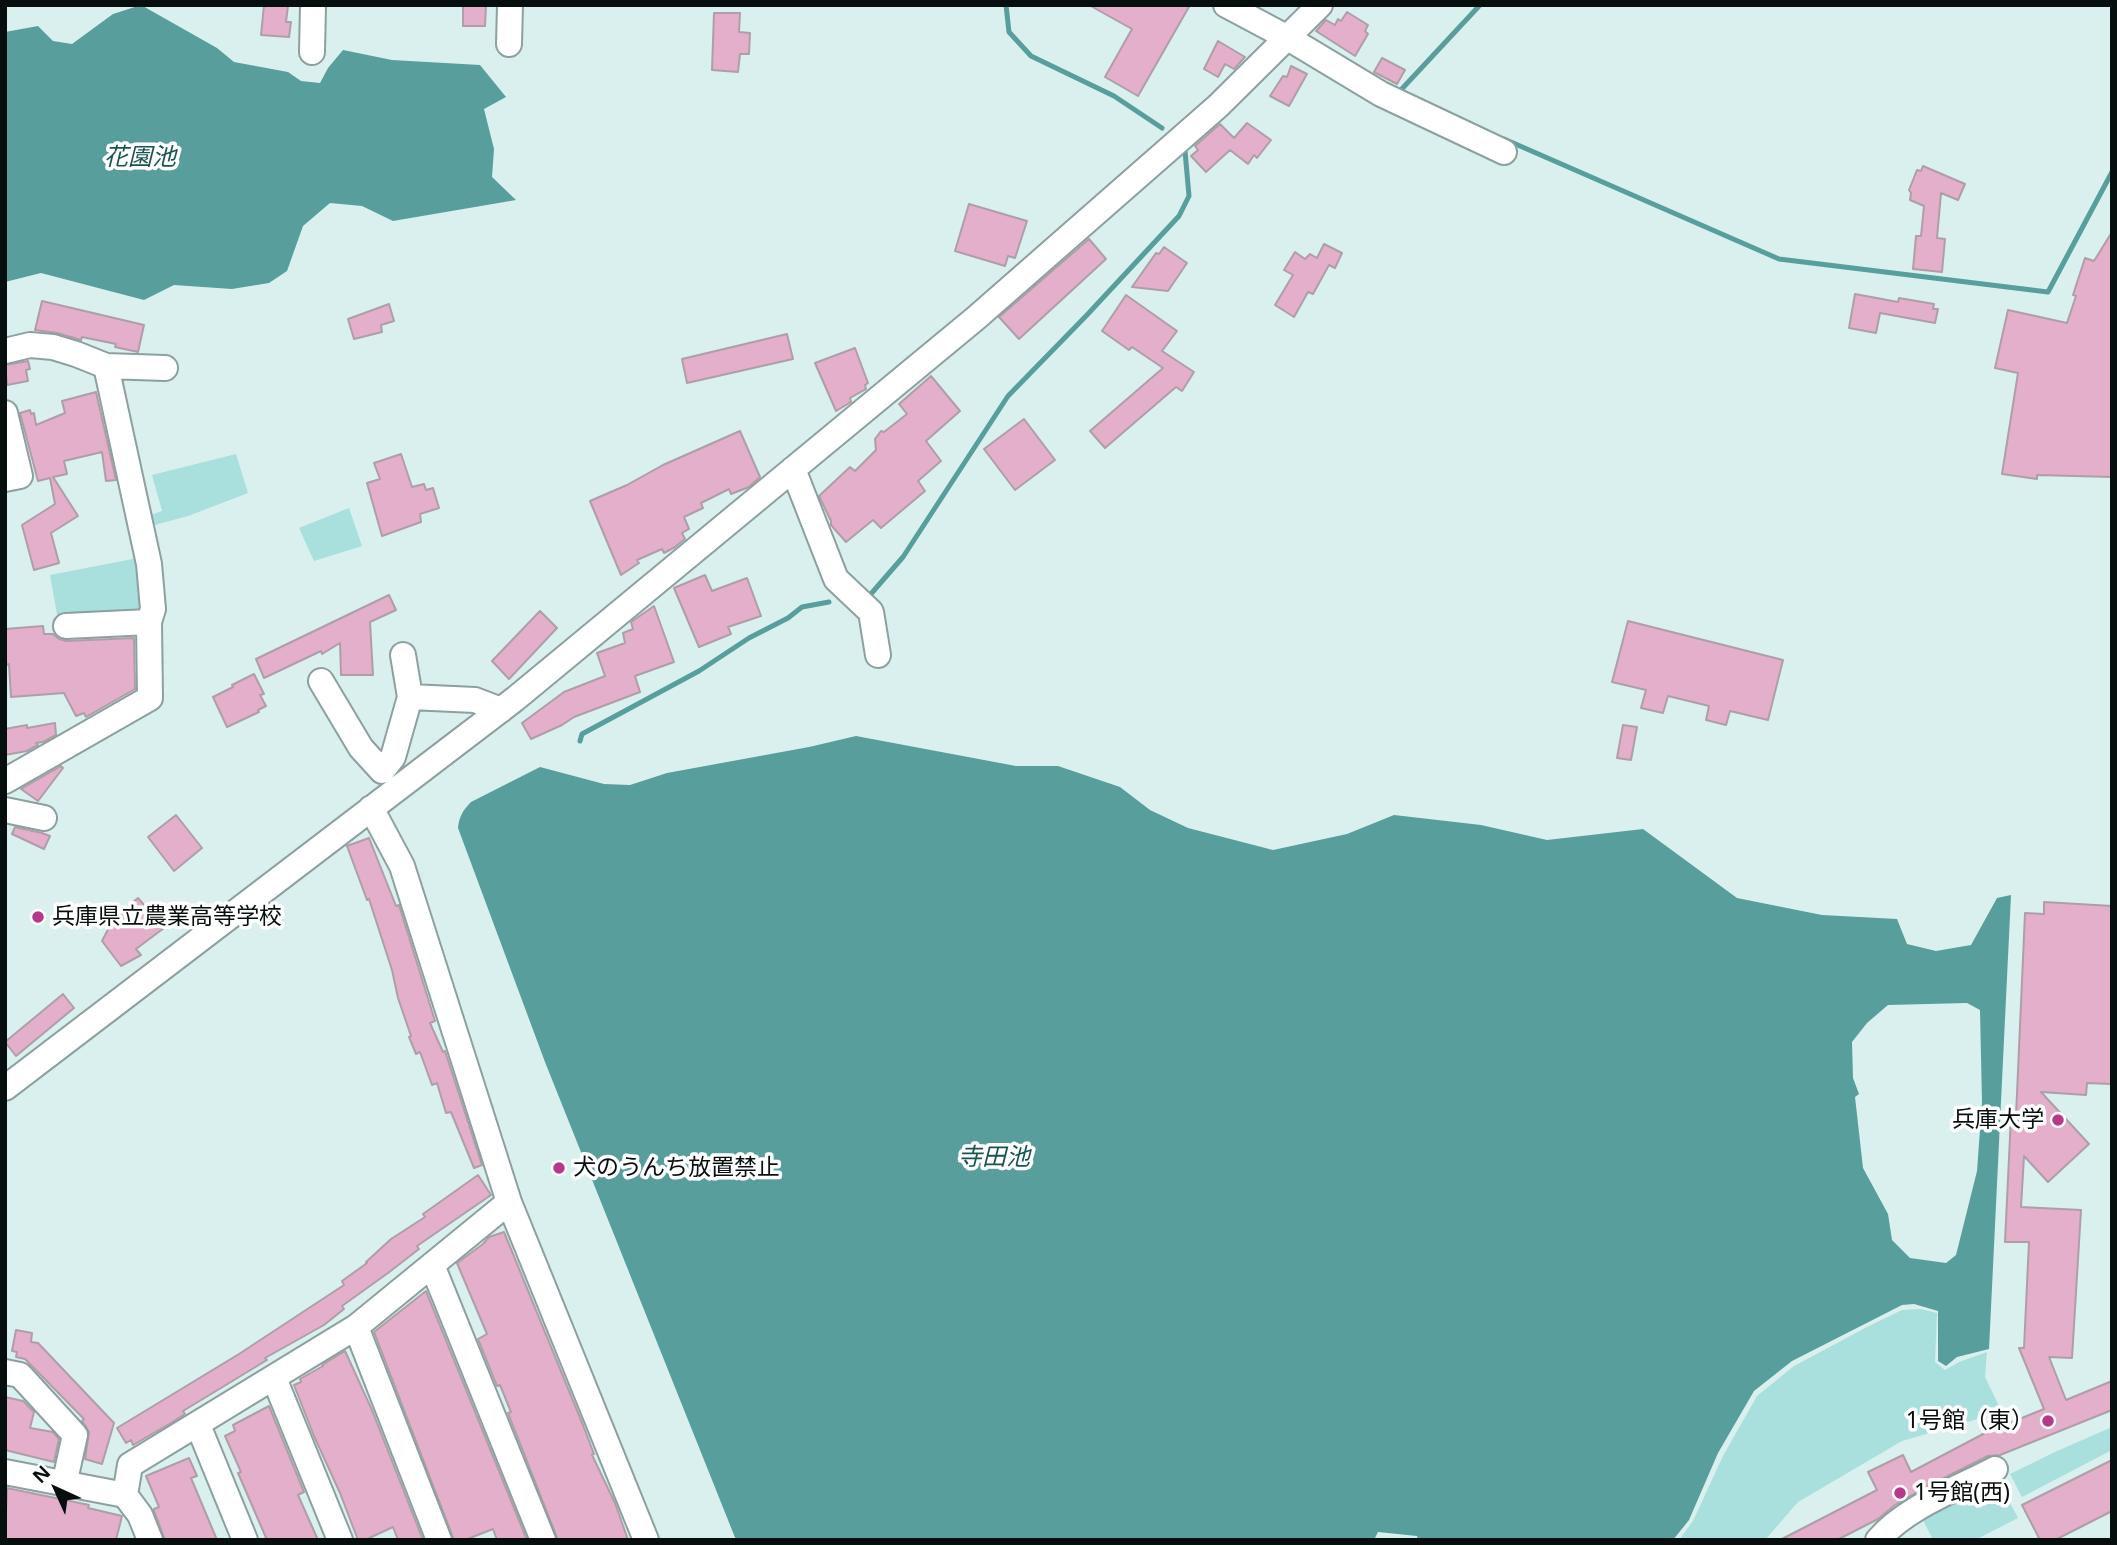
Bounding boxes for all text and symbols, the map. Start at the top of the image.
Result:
water label: 花園池 [104,144,176,172]
place label: 兵庫県立農業高等学校 [52,903,282,931]
marker: 兵庫県立農業高等学校 [30,909,46,925]
place label: 兵庫大学 [1952,1106,2044,1134]
marker: 兵庫大学 [2050,1112,2066,1128]
water label: 寺田池 [958,1144,1030,1172]
place label: 犬のうんち放置禁止 [573,1154,780,1182]
marker: 犬のうんち放置禁止 [551,1160,567,1176]
place label: 1号館（東） [1906,1407,2034,1435]
marker: 1号館（東） [2040,1413,2056,1429]
north arrow [21,1454,91,1524]
text: N [26,1460,56,1489]
place label: 1号館(西) [1914,1479,2010,1507]
marker: 1号館(西) [1892,1485,1908,1501]

